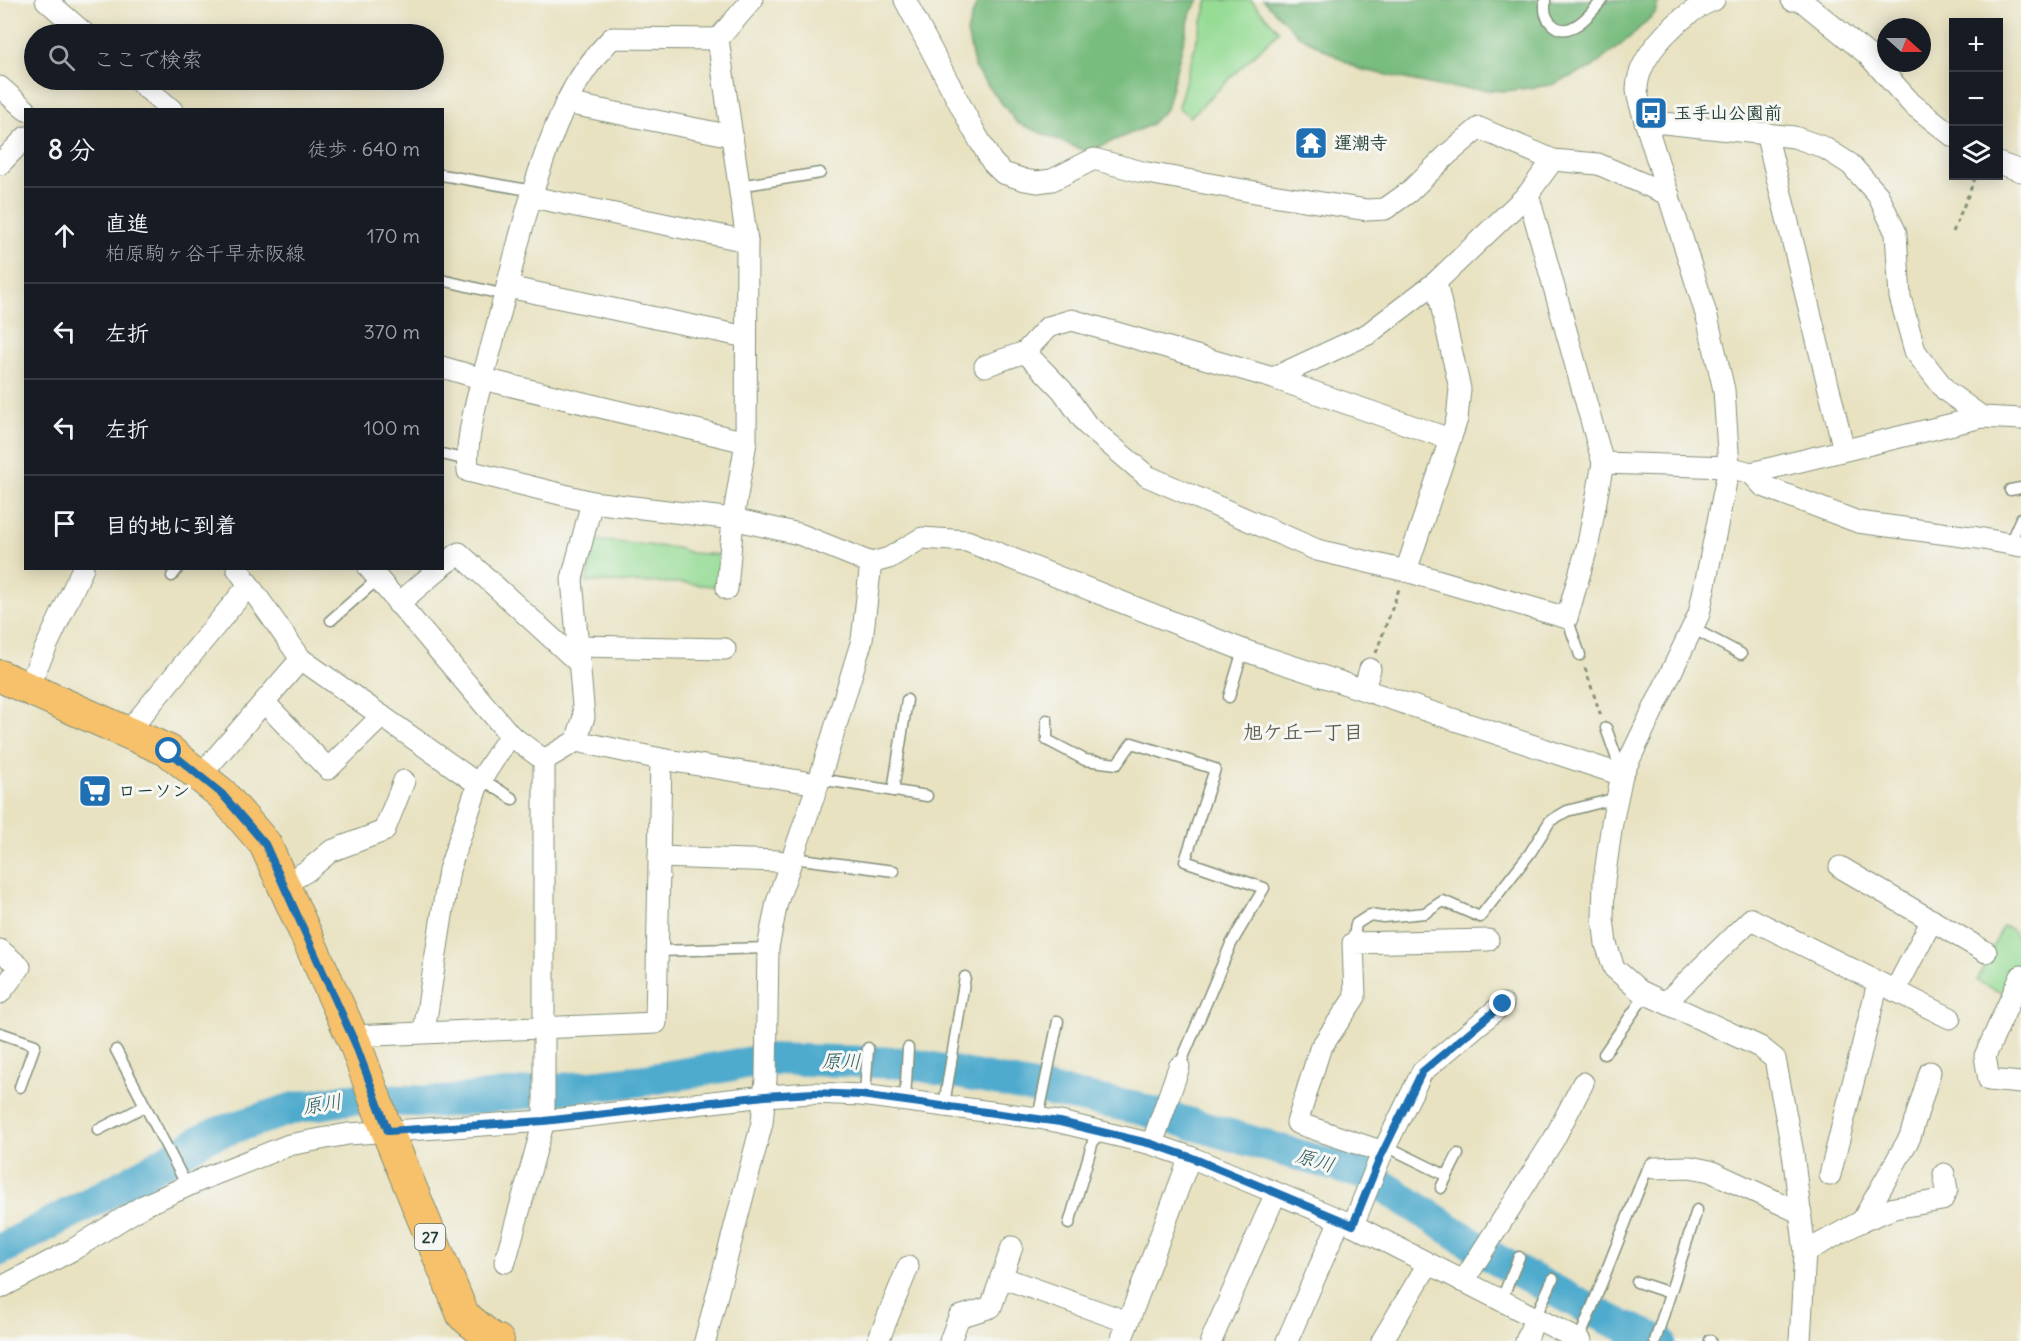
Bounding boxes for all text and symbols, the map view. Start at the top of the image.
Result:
north arrow [1877,18,1931,72]
map controls [1949,18,2003,180]
button: + [1949,18,2003,72]
search box [24,24,444,90]
icon: search [45,41,78,74]
text: ここで検索 [93,45,203,73]
button: − [1949,72,2003,126]
bus stop icon: 玉手山公園前 [1633,95,1669,131]
place label: 玉手山公園前 [1674,101,1782,124]
temple icon: 運潮寺 [1293,125,1329,161]
button: layers [1949,126,2003,180]
place label: 運潮寺 [1334,131,1388,154]
text: 8 分 [48,133,95,166]
text: 徒歩 · 640 m [307,136,420,161]
text: 直進 [105,209,149,237]
icon: ahead [48,219,81,252]
text: 170 m [367,223,420,248]
text: 柏原駒ヶ谷千早赤阪線 [105,240,305,265]
icon: left [48,315,81,348]
text: 左折 [105,319,149,347]
text: 370 m [363,319,420,344]
icon: left [48,411,81,444]
text: 左折 [105,415,149,443]
text: 100 m [363,415,420,440]
icon: arrive [48,507,81,540]
text: 目的地に到着 [105,511,237,539]
district label: 旭ケ丘一丁目 [1243,719,1363,744]
route start [155,737,181,763]
supermarket icon: ローソン [77,773,113,809]
place label: ローソン [118,779,190,802]
route end [1489,990,1515,1016]
water label: 原川 [821,1048,861,1073]
water label: 原川 [300,1088,344,1119]
water label: 原川 [1292,1142,1338,1177]
road number: 27 [415,1224,445,1250]

